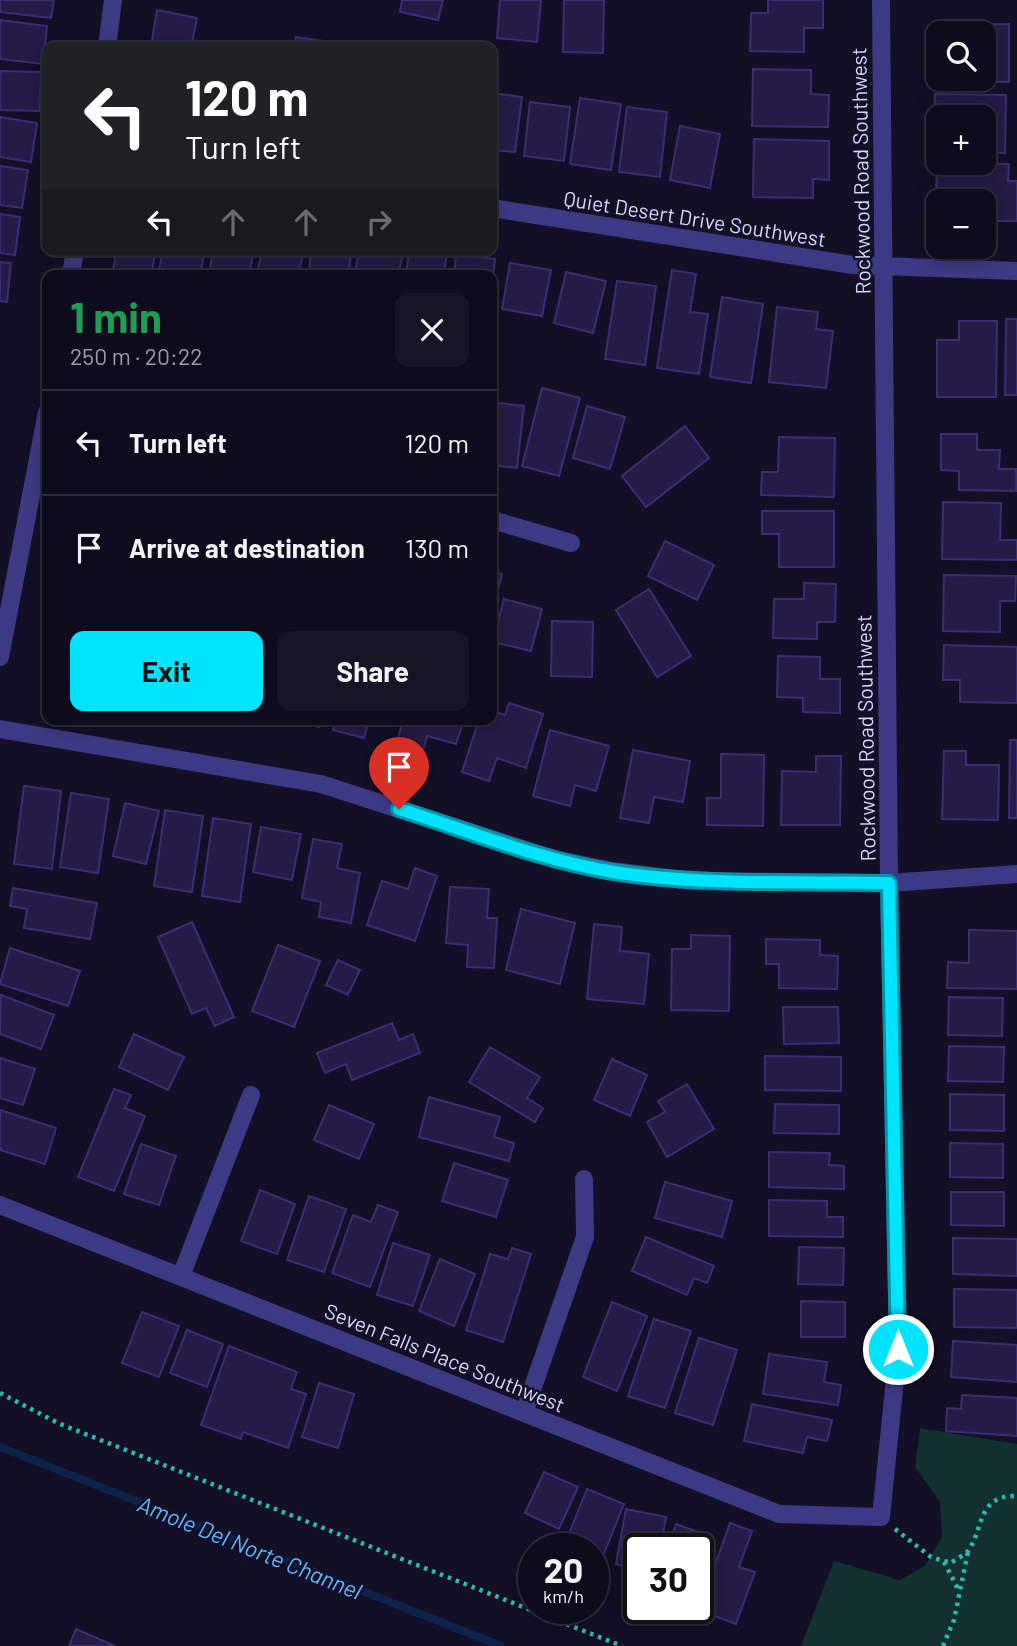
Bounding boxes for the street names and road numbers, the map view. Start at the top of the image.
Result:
street label: Rockwood Road Southwest [845,47,875,295]
street label: Quiet Desert Drive Southwest [562,185,828,251]
street label: Rockwood Road Southwest [850,614,880,862]
street label: Seven Falls Place Southwest [321,1297,569,1417]

